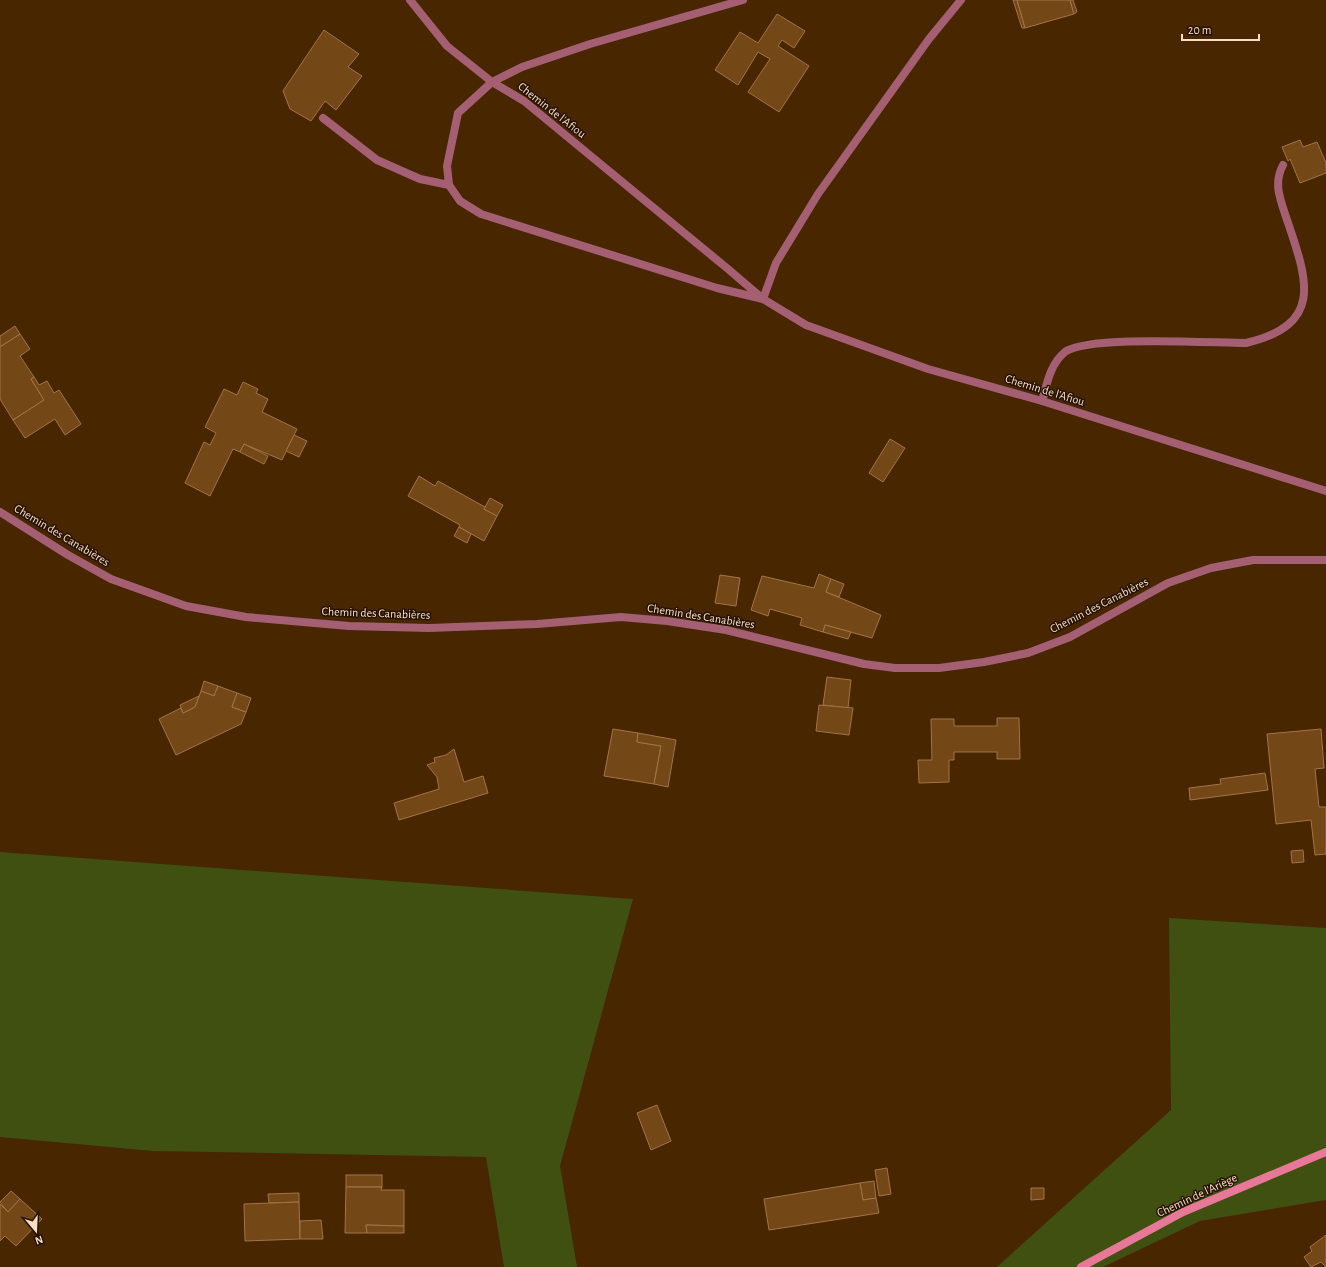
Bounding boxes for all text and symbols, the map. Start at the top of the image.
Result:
scale bar [1182,16,1259,42]
text: 20 m [1188,24,1211,36]
street label: Chemin de l'Afiou [516,80,588,140]
street label: Chemin de l'Afiou [1004,372,1086,408]
street label: Chemin des Canabières [12,502,112,568]
street label: Chemin des Canabières [1048,575,1150,635]
street label: Chemin des Canabières [646,602,756,630]
street label: Chemin des Canabières [321,605,431,621]
street label: Chemin de l'Ariège [1155,1171,1239,1219]
north arrow [16,1211,56,1251]
text: N [34,1234,45,1246]

